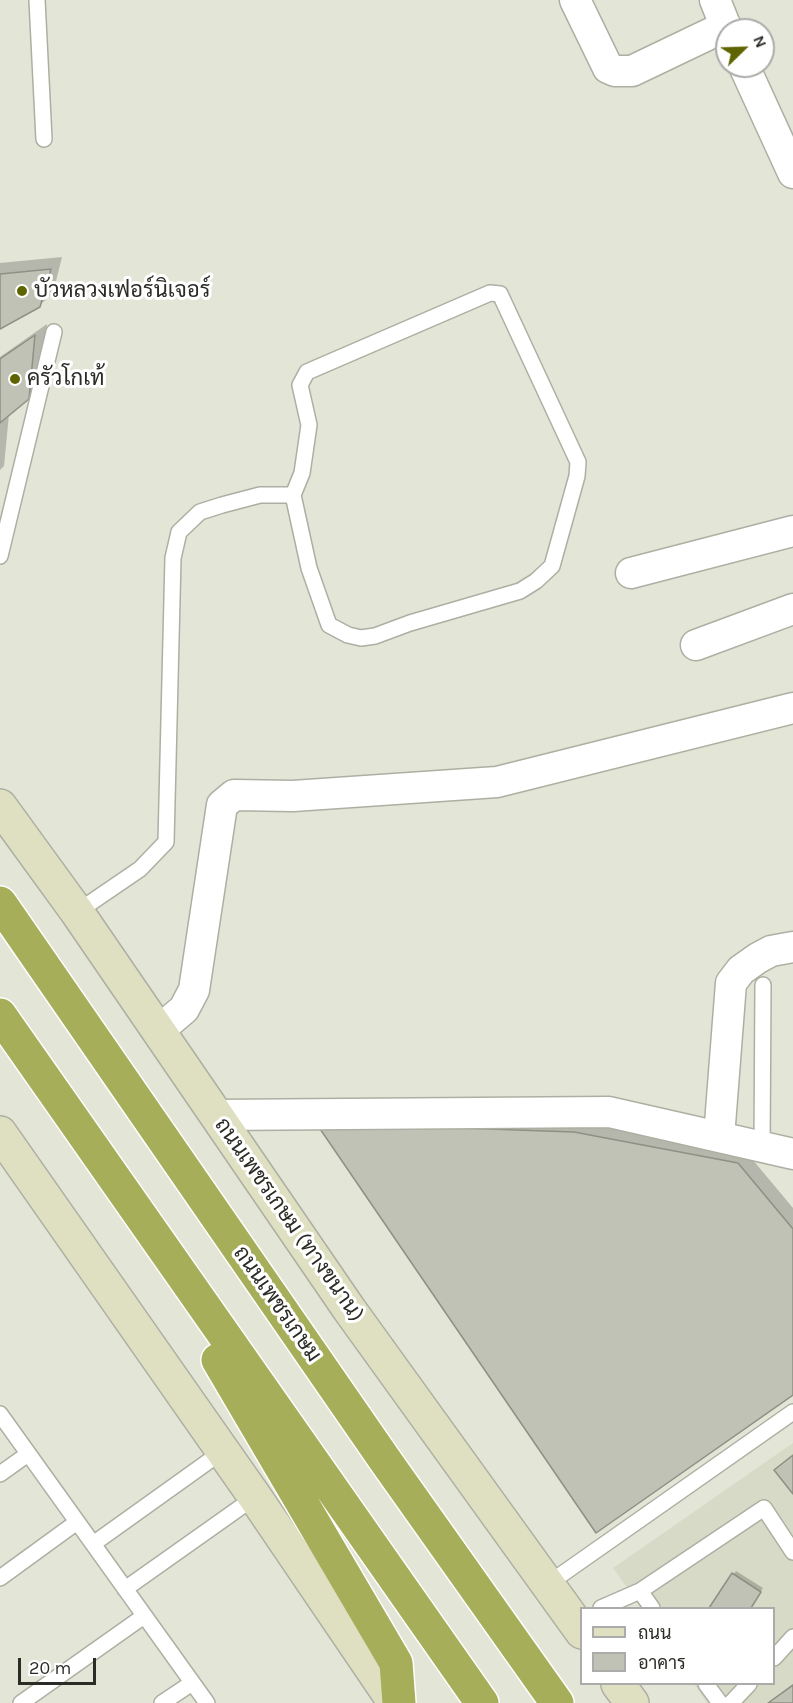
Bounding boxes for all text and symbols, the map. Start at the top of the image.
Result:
north arrow [715,18,775,78]
text: N [749,33,771,51]
place label: บัวหลวงเฟอร์นิเจอร์ [34,278,210,304]
marker: บัวหลวงเฟอร์นิเจอร์ [15,284,29,298]
place label: ครัวโกเท้ [27,366,104,392]
marker: ครัวโกเท้ [8,372,22,386]
street label: ถนนเพชรเกษม (ทางขนาน) [208,1113,370,1327]
street label: ถนนเพชรเกษม [227,1241,327,1367]
legend [580,1607,775,1685]
text: ถนน [638,1622,671,1644]
scale bar [21,1646,99,1684]
text: อาคาร [638,1652,686,1674]
text: 20 m [29,1657,71,1679]

